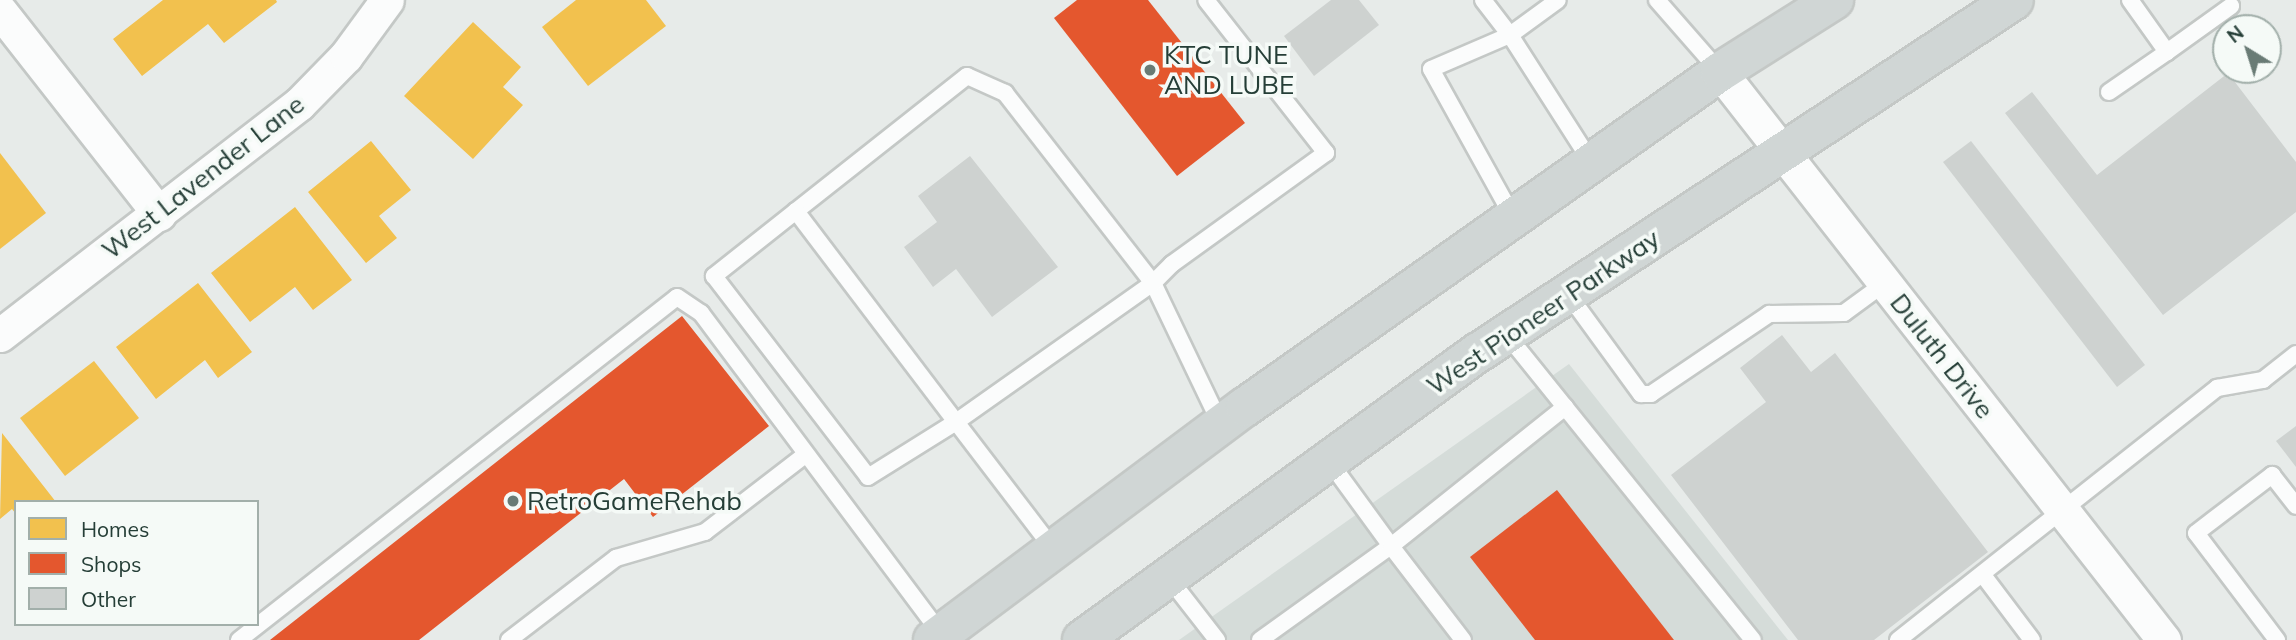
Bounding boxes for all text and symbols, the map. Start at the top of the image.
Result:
north arrow [2212,14,2282,84]
text: N [2222,20,2248,48]
place label: KTC TUNE AND LUBE [1164,39,1294,100]
marker: KTC TUNE AND LUBE [1142,62,1158,78]
street label: West Lavender Lane [96,88,310,266]
street label: West Pioneer Parkway [1421,223,1665,401]
street label: Duluth Drive [1884,287,2000,425]
place label: RetroGameRehab [527,485,742,517]
marker: RetroGameRehab [505,493,521,509]
legend [14,500,259,626]
text: Homes [81,516,149,542]
text: Shops [81,551,141,577]
text: Other [81,586,136,612]

